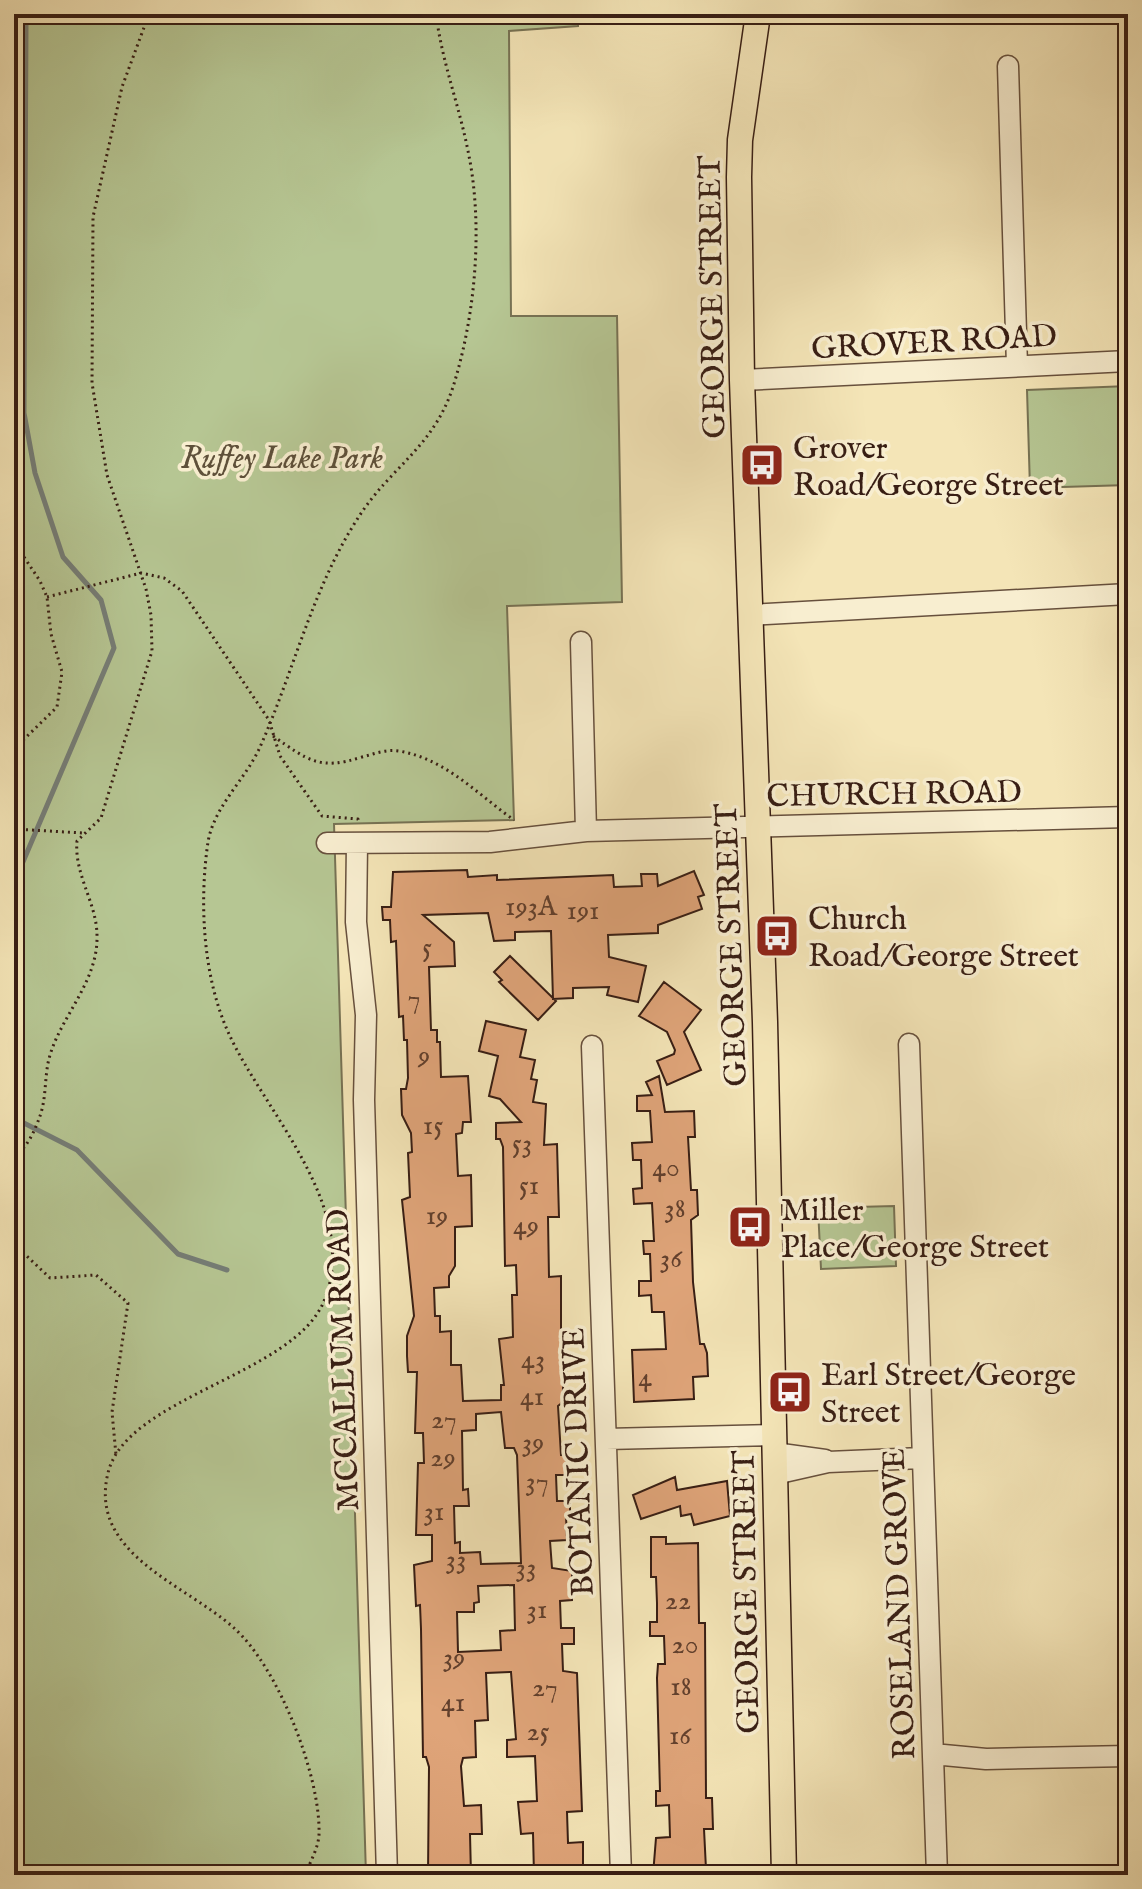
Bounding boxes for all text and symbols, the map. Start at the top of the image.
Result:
street label: GEORGE STREET [691,155,736,439]
street label: GROVER ROAD [810,317,1058,370]
place label: Grover Road/George Street [793,429,1064,507]
park label: Ruffey Lake Park [181,439,383,480]
bus stop icon: Grover Road/George Street [738,441,786,489]
street label: CHURCH ROAD [766,773,1022,818]
street label: GEORGE STREET [707,803,758,1087]
house number: 193A [505,890,558,925]
house number: 191 [567,894,600,929]
place label: Church Road/George Street [808,900,1079,978]
bus stop icon: Church Road/George Street [753,912,801,960]
house number: 5 [422,931,432,966]
house number: 7 [407,982,421,1017]
house number: 9 [417,1039,430,1074]
house number: 15 [423,1109,443,1144]
house number: 53 [512,1127,532,1162]
house number: 40 [652,1151,680,1186]
house number: 51 [519,1169,539,1204]
place label: Miller Place/George Street [781,1191,1049,1269]
house number: 38 [664,1192,686,1227]
house number: 19 [426,1199,448,1234]
bus stop icon: Miller Place/George Street [726,1203,774,1251]
street label: MCCALLUM ROAD [319,1208,370,1512]
house number: 49 [513,1209,539,1244]
house number: 36 [660,1242,683,1277]
street label: BOTANIC DRIVE [554,1327,605,1597]
house number: 43 [521,1343,545,1378]
place label: Earl Street/George Street [821,1356,1076,1434]
house number: 4 [638,1361,652,1396]
bus stop icon: Earl Street/George Street [766,1368,814,1416]
house number: 41 [520,1380,544,1415]
house number: 27 [431,1403,457,1438]
house number: 39 [522,1426,544,1461]
house number: 29 [430,1441,456,1476]
street label: ROSELAND GROVE [875,1447,926,1760]
street label: GEORGE STREET [725,1450,770,1734]
house number: 37 [525,1465,549,1500]
house number: 31 [424,1495,444,1530]
house number: 33 [446,1543,466,1578]
house number: 33 [516,1551,536,1586]
house number: 22 [665,1584,691,1619]
house number: 31 [527,1593,547,1628]
house number: 20 [672,1628,698,1663]
house number: 39 [443,1641,465,1676]
house number: 18 [670,1670,692,1705]
house number: 27 [532,1671,558,1706]
house number: 41 [441,1686,465,1721]
house number: 25 [526,1715,550,1750]
house number: 16 [669,1719,692,1754]

